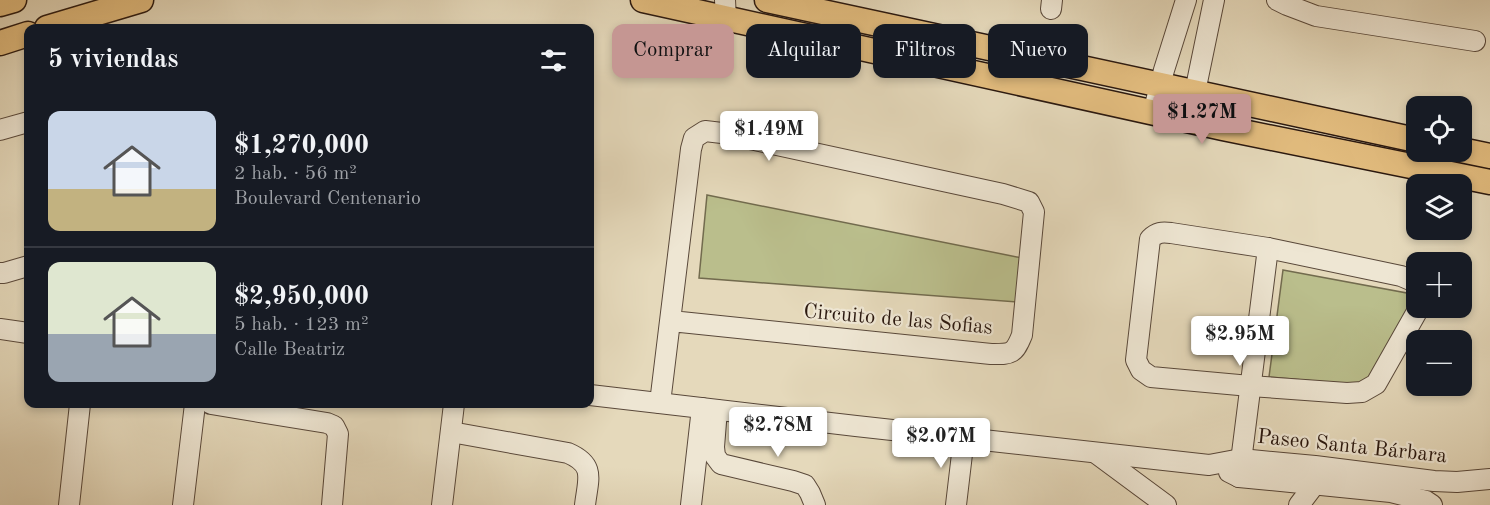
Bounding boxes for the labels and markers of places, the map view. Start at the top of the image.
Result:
pin: $1.27M [1153,94,1251,145]
pin: $1.49M [720,111,818,162]
pin: $2.95M [1191,316,1289,367]
pin: $2.78M [729,407,827,458]
pin: $2.07M [892,418,990,469]

